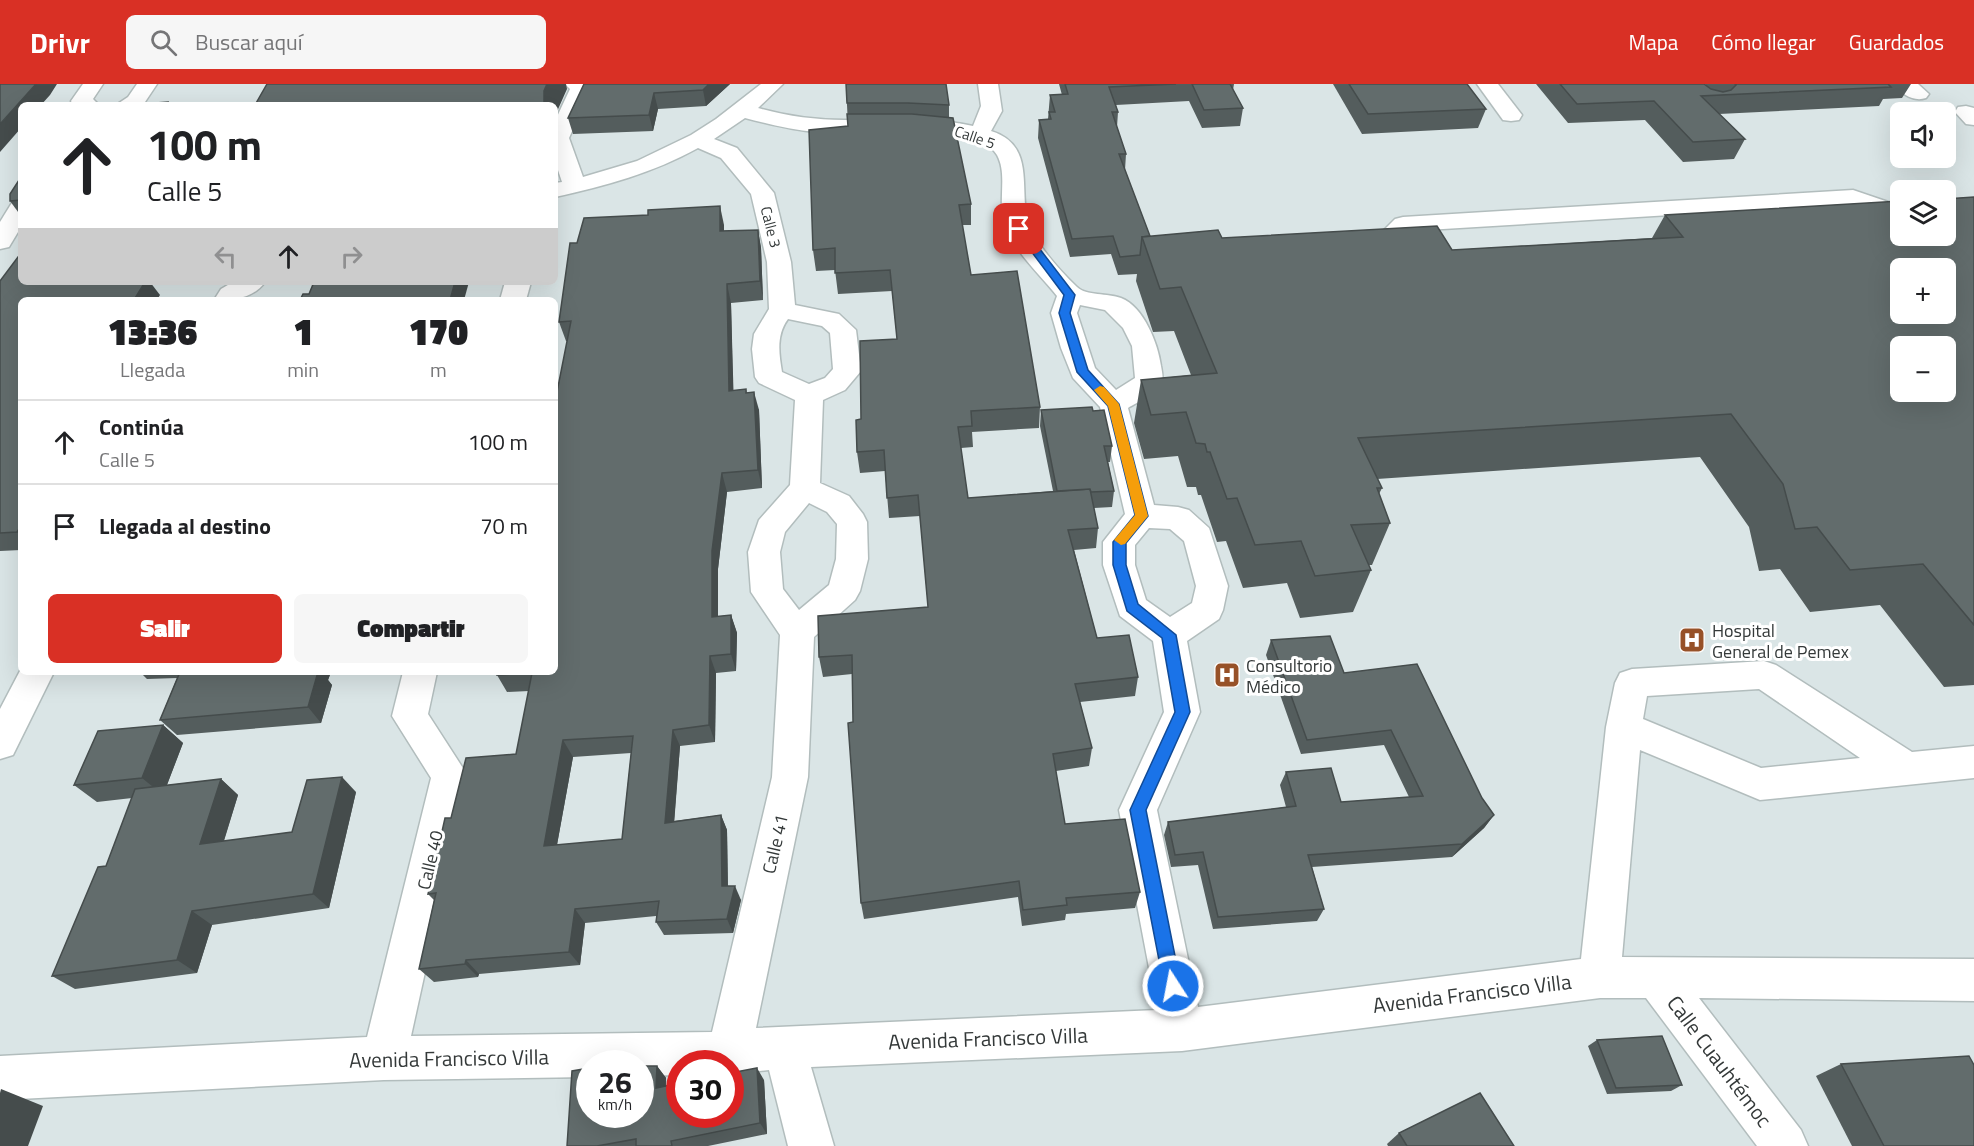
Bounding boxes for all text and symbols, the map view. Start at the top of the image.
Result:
search box [126,15,546,69]
text: Drivr [30,21,90,64]
text: Buscar aquí [195,25,303,59]
icon: search [147,26,180,59]
text: Mapa [1629,26,1678,58]
text: Cómo llegar [1711,26,1816,58]
text: Guardados [1849,26,1944,58]
map controls [1890,102,1956,402]
button: sound [1890,102,1956,168]
text: 100 m [147,112,262,176]
street label: Calle 5 [951,119,999,155]
icon: ahead [48,126,126,204]
text: Calle 5 [147,170,222,211]
button: layers [1890,180,1956,246]
pin [993,203,1044,254]
street label: Calle 3 [755,204,787,250]
icon: arrive [1002,212,1035,245]
icon: left [209,240,242,273]
icon: ahead [272,240,305,273]
icon: right [335,240,368,273]
button: + [1890,258,1956,324]
text: 13:36 [108,304,197,359]
text: 1 [293,304,313,359]
text: 170 [409,304,468,359]
button: − [1890,336,1956,402]
text: Llegada [120,354,185,385]
text: min [287,354,319,385]
text: m [430,354,447,385]
text: Continúa [99,410,184,444]
text: 100 m [468,425,528,459]
icon: ahead [48,426,81,459]
text: Calle 5 [99,444,155,475]
text: Llegada al destino [99,509,271,543]
text: 70 m [480,509,528,543]
icon: arrive [48,510,81,543]
button: Salir [48,594,282,663]
button: Compartir [294,594,528,663]
place label: Hospital General de Pemex [1712,617,1849,665]
hospital icon: Hospital General de Pemex [1677,625,1707,655]
place label: Consultorio Médico [1246,652,1332,700]
hospital icon: Consultorio Médico [1212,660,1242,690]
street label: Calle 41 [755,812,795,876]
street label: Calle 40 [410,828,450,892]
position arrow [1141,954,1205,1018]
street label: Avenida Francisco Villa [1371,965,1574,1021]
street label: Calle Cuauhtémoc [1660,988,1780,1134]
street label: Avenida Francisco Villa [888,1019,1089,1057]
street label: Avenida Francisco Villa [349,1040,550,1076]
speed limit sign: 30 [666,1050,744,1128]
text: 26 [598,1059,632,1105]
text: km/h [598,1093,632,1116]

